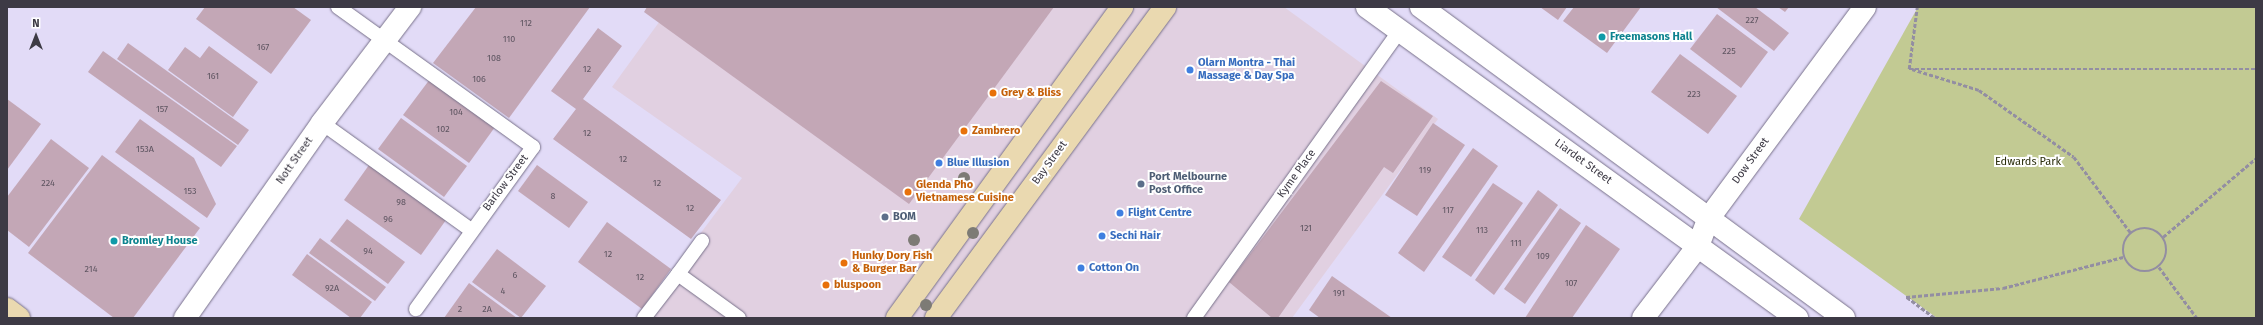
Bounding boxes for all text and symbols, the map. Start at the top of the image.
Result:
house number: 227 [1746,15,1758,25]
north arrow [16,16,56,56]
text: N [32,17,40,30]
house number: 112 [520,18,532,28]
place label: Freemasons Hall [1610,30,1692,44]
marker: Freemasons Hall [1597,32,1607,42]
house number: 110 [503,34,515,44]
house number: 167 [257,42,269,52]
house number: 225 [1722,46,1736,56]
house number: 108 [487,53,501,63]
place label: Olarn Montra - Thai Massage & Day Spa [1198,57,1295,83]
house number: 12 [583,64,591,74]
marker: Olarn Montra - Thai Massage & Day Spa [1185,65,1195,75]
house number: 161 [207,71,219,81]
house number: 106 [472,74,486,84]
place label: Grey & Bliss [1001,86,1061,100]
marker: Grey & Bliss [988,88,998,98]
house number: 223 [1687,89,1701,99]
house number: 157 [156,104,168,114]
house number: 104 [449,107,463,117]
house number: 102 [436,124,450,134]
place label: Zambrero [972,124,1020,138]
marker: Zambrero [959,126,969,136]
house number: 12 [583,128,591,138]
street label: Nott Street [274,135,316,187]
street label: Dow Street [1730,135,1772,187]
street label: Liardet Street [1552,137,1614,187]
street label: Bay Street [1030,139,1070,187]
house number: 153A [136,144,154,154]
street label: Kyme Place [1275,147,1319,201]
street label: Barlow Street [481,152,531,214]
house number: 12 [619,154,627,164]
park label: Edwards Park [1995,155,2061,169]
place label: Blue Illusion [947,156,1009,170]
marker: Blue Illusion [934,158,944,168]
house number: 119 [1419,165,1431,175]
place label: Port Melbourne Post Office [1149,171,1227,197]
house number: 224 [41,178,55,188]
house number: 12 [653,178,661,188]
place label: Glenda Pho Vietnamese Cuisine [916,179,1014,205]
marker: Port Melbourne Post Office [1136,179,1146,189]
house number: 153 [184,186,196,196]
marker: Glenda Pho Vietnamese Cuisine [903,187,913,197]
house number: 8 [551,191,555,201]
house number: 98 [396,197,406,207]
house number: 12 [686,203,694,213]
house number: 117 [1442,205,1454,215]
place label: Flight Centre [1128,206,1192,220]
marker: Flight Centre [1115,208,1125,218]
place label: BOM [893,210,916,224]
marker: BOM [880,212,890,222]
house number: 96 [383,214,393,224]
house number: 121 [1300,223,1312,233]
house number: 113 [1476,225,1488,235]
place label: Sechi Hair [1110,229,1161,243]
marker: Sechi Hair [1097,231,1107,241]
place label: Bromley House [122,234,198,248]
marker: Bromley House [109,236,119,246]
house number: 111 [1510,238,1522,248]
house number: 94 [363,246,373,256]
house number: 12 [604,249,612,259]
place label: Hunky Dory Fish & Burger Bar [852,250,932,276]
house number: 109 [1536,251,1550,261]
marker: Hunky Dory Fish & Burger Bar [839,258,849,268]
place label: Cotton On [1089,261,1139,275]
marker: Cotton On [1076,263,1086,273]
house number: 214 [85,264,97,274]
house number: 6 [513,270,517,280]
house number: 12 [636,272,644,282]
place label: bluspoon [834,278,881,292]
house number: 107 [1565,278,1577,288]
marker: bluspoon [821,280,831,290]
house number: 92A [325,283,339,293]
house number: 4 [501,286,505,296]
house number: 191 [1333,288,1345,298]
house number: 2 [458,304,462,314]
house number: 2A [482,304,492,314]

